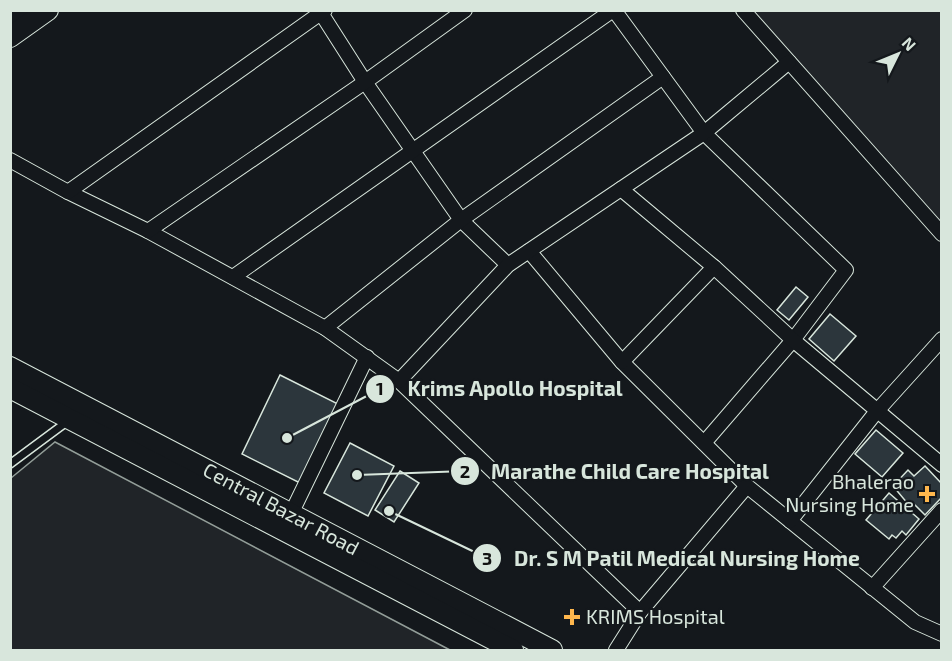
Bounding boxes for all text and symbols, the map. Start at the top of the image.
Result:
north arrow [868,24,928,84]
text: N [898,33,920,54]
callout: Krims Apollo Hospital [365,370,635,409]
text: Krims Apollo Hospital [407,375,623,400]
text: 1 [376,377,384,399]
callout: Marathe Child Care Hospital [450,452,781,491]
street label: Central Bazar Road [199,457,363,559]
text: Marathe Child Care Hospital [491,458,769,483]
text: 2 [460,460,470,482]
place label: Bhalerao Nursing Home [785,469,914,516]
marker: Bhalerao Nursing Home [918,485,936,503]
callout: Dr. S M Patil Medical Nursing Home [472,539,872,578]
text: Dr. S M Patil Medical Nursing Home [514,545,860,570]
text: 3 [482,547,492,569]
place label: KRIMS Hospital [586,604,725,628]
marker: KRIMS Hospital [563,608,581,626]

